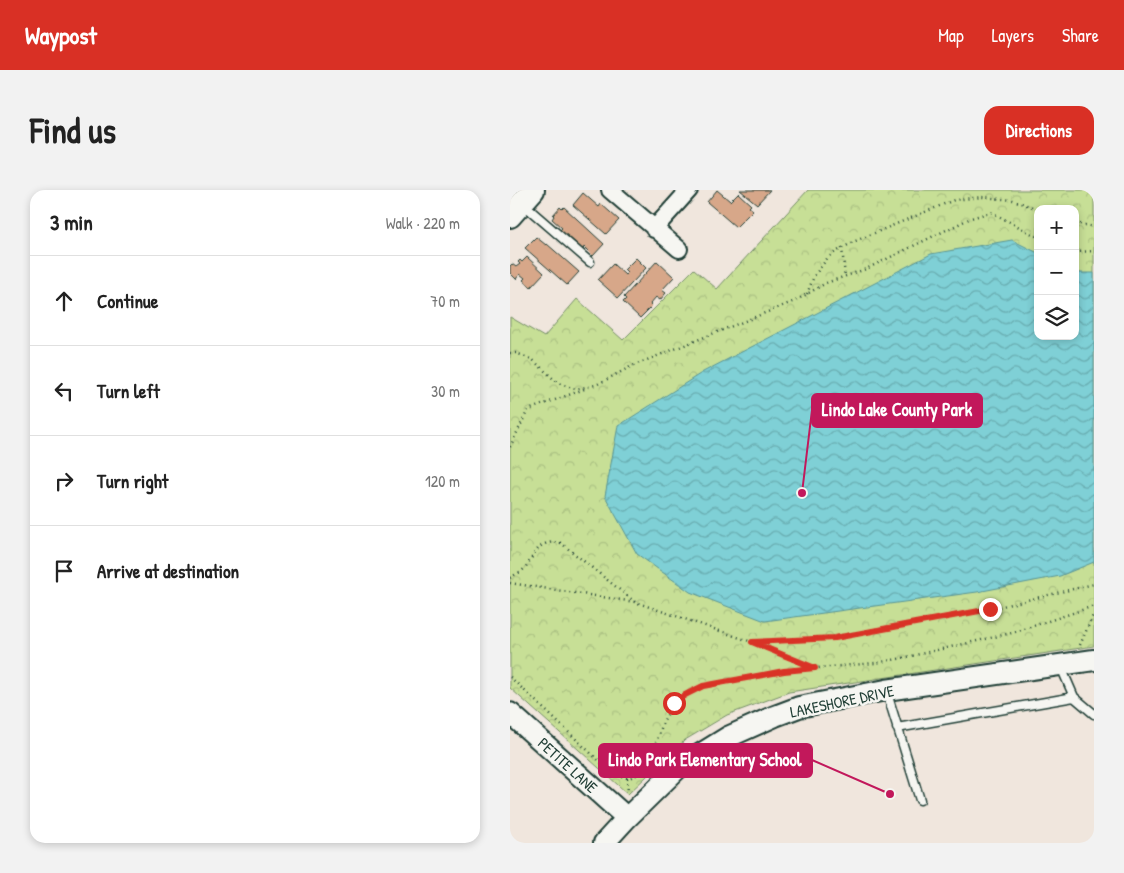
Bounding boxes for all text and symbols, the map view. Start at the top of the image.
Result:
text: Waypost [25,19,97,51]
text: Map [938,23,964,48]
text: Layers [992,23,1034,48]
text: Share [1062,23,1099,48]
button: Directions [984,106,1094,155]
text: Find us [30,107,116,154]
map controls [1034,205,1079,340]
button: + [1034,205,1079,250]
text: 3 min [50,208,93,237]
text: Walk · 220 m [386,212,460,234]
button: − [1034,250,1079,295]
icon: ahead [50,287,78,315]
text: Continue [97,288,158,314]
text: 70 m [430,290,460,312]
button: layers [1034,295,1079,340]
icon: left [50,377,78,405]
text: Turn left [97,378,160,404]
text: 30 m [431,380,460,402]
callout: Lindo Lake County Park [812,394,982,427]
text: Lindo Lake County Park [822,397,973,423]
icon: right [50,467,78,495]
text: Turn right [97,468,168,494]
text: 120 m [425,470,460,492]
icon: arrive [50,557,78,585]
text: Arrive at destination [97,558,239,584]
route end [979,598,1002,621]
street label: LAKESHORE DRIVE [788,679,896,723]
route start [663,692,686,715]
street label: PETITE LANE [533,732,603,798]
callout: Lindo Park Elementary School [599,744,812,777]
text: Lindo Park Elementary School [608,747,803,773]

